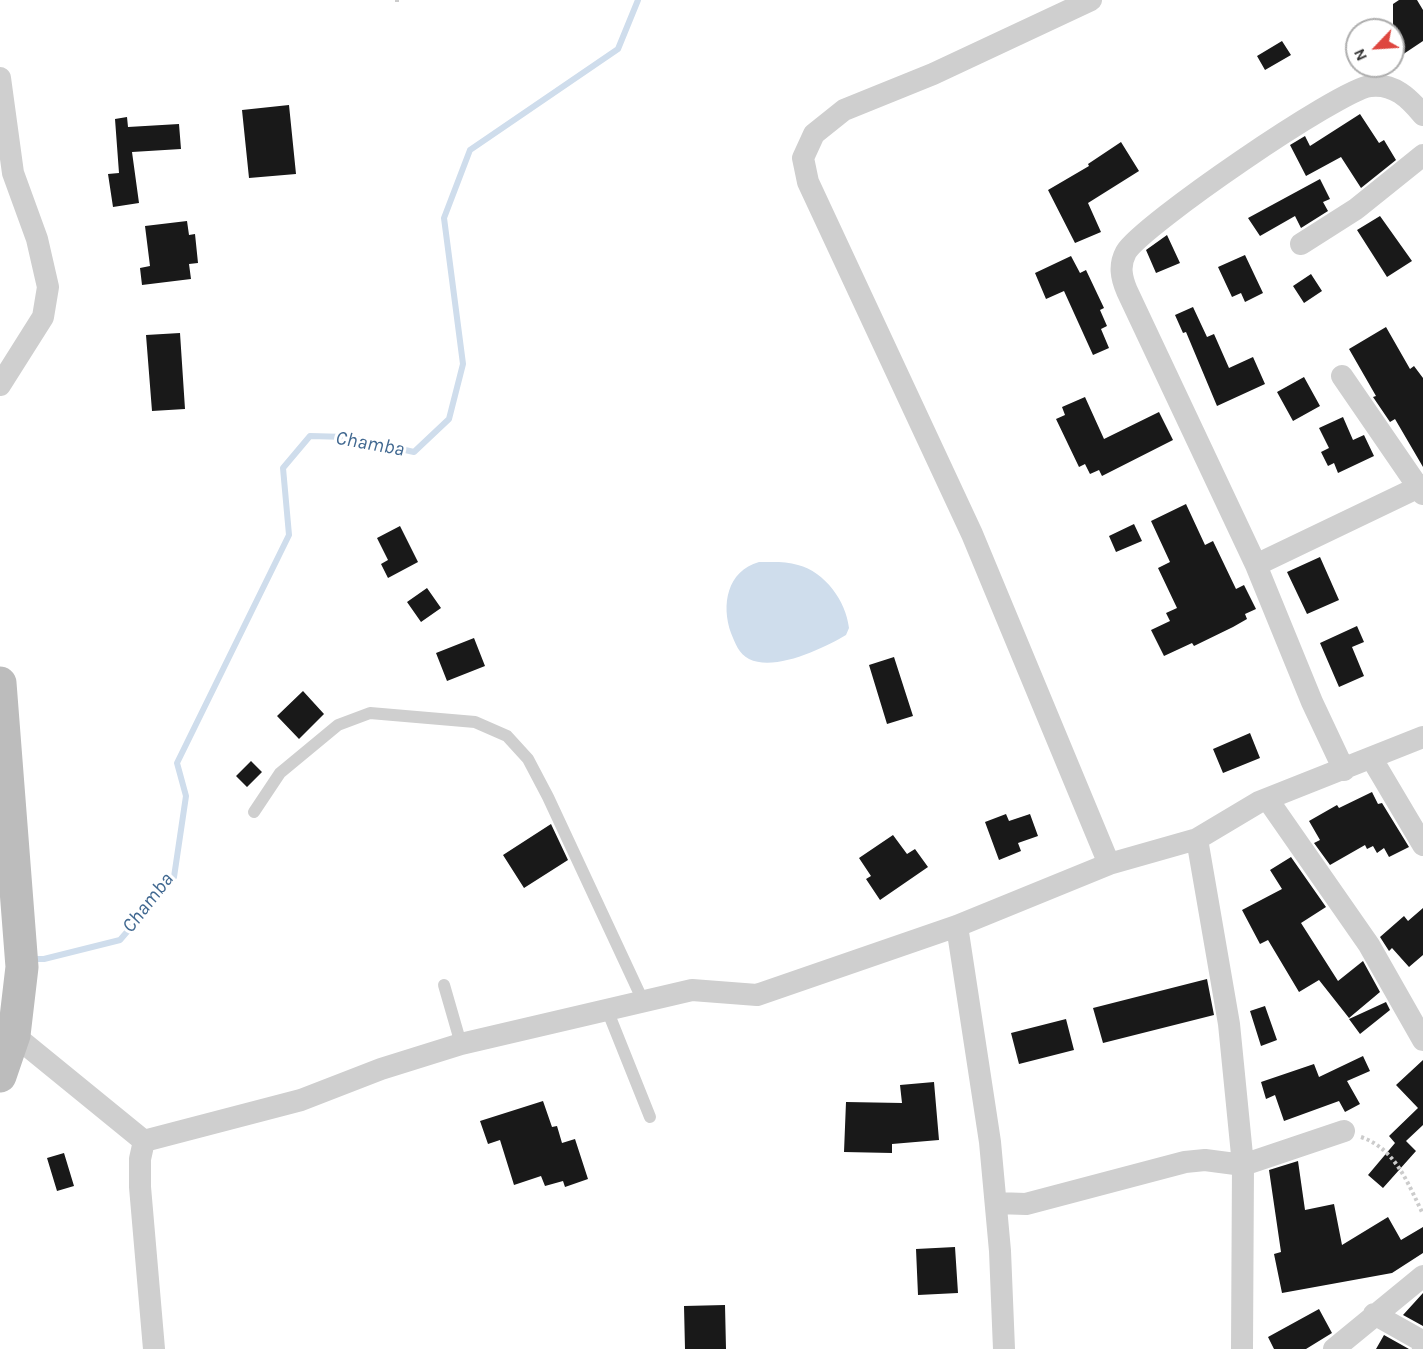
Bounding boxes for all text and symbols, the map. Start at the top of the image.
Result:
north arrow [1345,18,1405,78]
text: N [1349,46,1371,64]
water label: Chamba [334,426,406,462]
water label: Chamba [117,868,179,938]

